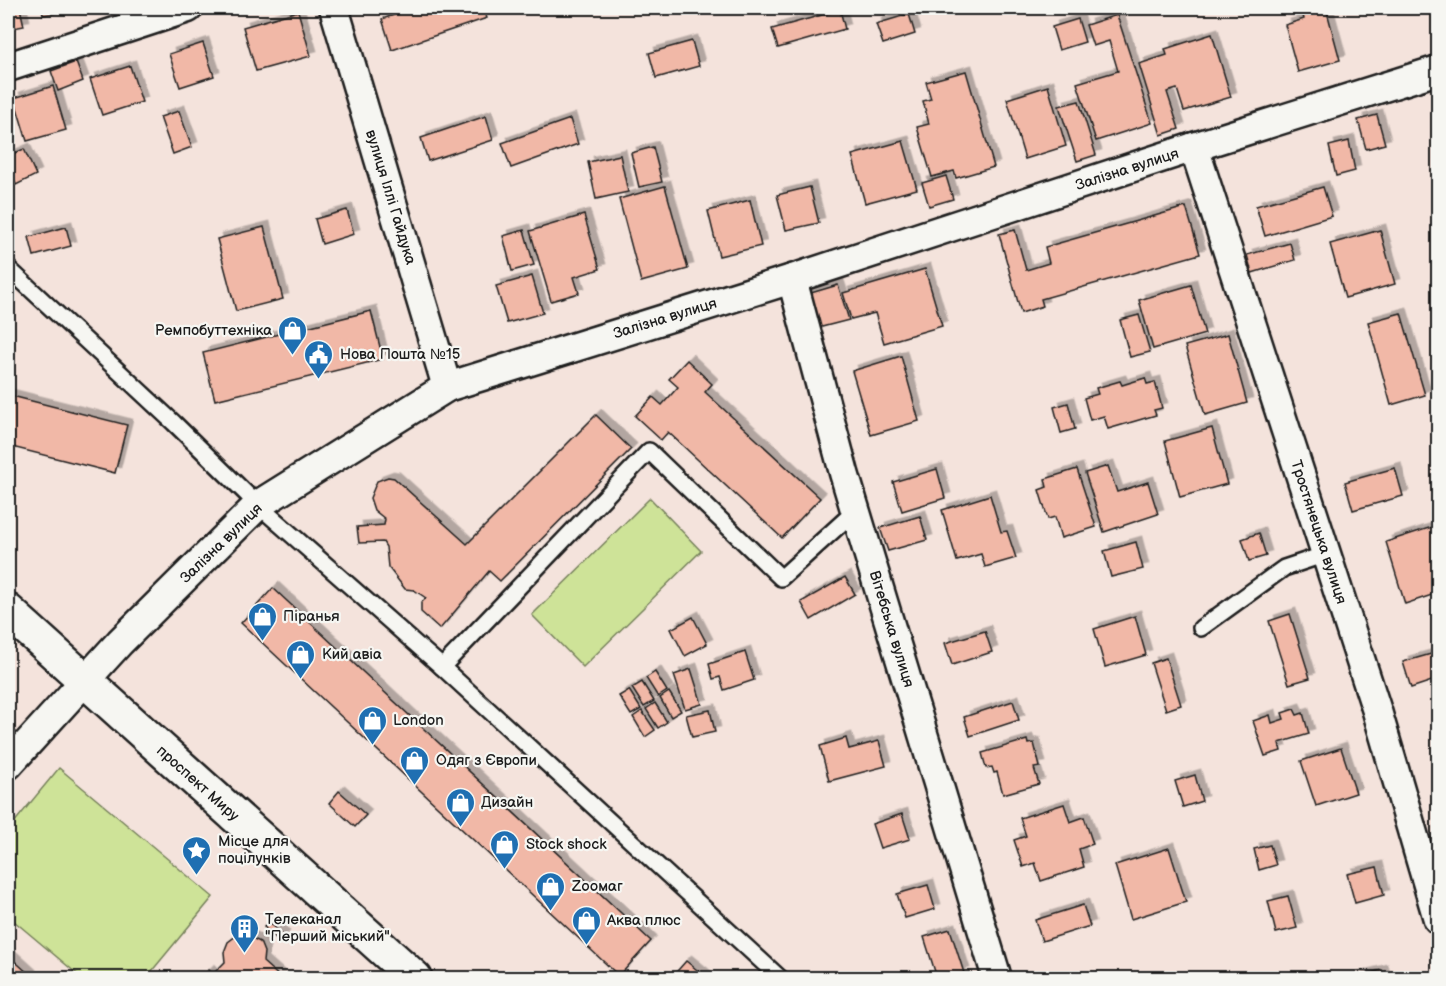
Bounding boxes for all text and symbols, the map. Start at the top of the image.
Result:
street label: вулиця Іллі Гайдука [361,127,420,267]
street label: Залізна вулиця [1073,144,1181,195]
street label: Залізна вулиця [611,294,719,343]
shop icon: Ремпобуттехніка [277,314,309,356]
place label: Ремпобуттехніка [155,321,272,340]
public building icon: Нова Пошта №15 [303,338,335,380]
place label: Нова Пошта №15 [340,345,460,364]
street label: Тростянецька вулиця [1286,458,1351,607]
street label: Залізна вулиця [176,499,267,587]
street label: Вітебська вулиця [865,569,918,690]
shop icon: Піранья [246,600,278,642]
place label: Піранья [283,607,340,626]
shop icon: Кий авіа [285,638,317,680]
place label: Кий авіа [322,645,382,664]
shop icon: London [356,704,388,746]
place label: London [393,711,444,730]
street label: проспект Миру [152,741,243,826]
shop icon: Одяг з Європи [399,744,431,786]
place label: Одяг з Європи [436,751,537,770]
shop icon: Дизайн [444,786,476,828]
place label: Дизайн [481,793,533,812]
shop icon: Stock shock [489,828,521,870]
place label: Місце для поцілунків [218,832,291,868]
place icon: Місце для поцілунків [181,834,213,876]
place label: Stock shock [526,835,607,854]
shop icon: Zooмаг [535,870,567,912]
place label: Zooмаг [571,877,623,896]
shop icon: Аква плюс [570,904,602,946]
place label: Телеканал "Перший мiський" [265,910,390,946]
place label: Аква плюс [606,911,681,930]
building icon: Телеканал "Перший мiський" [228,912,260,954]

